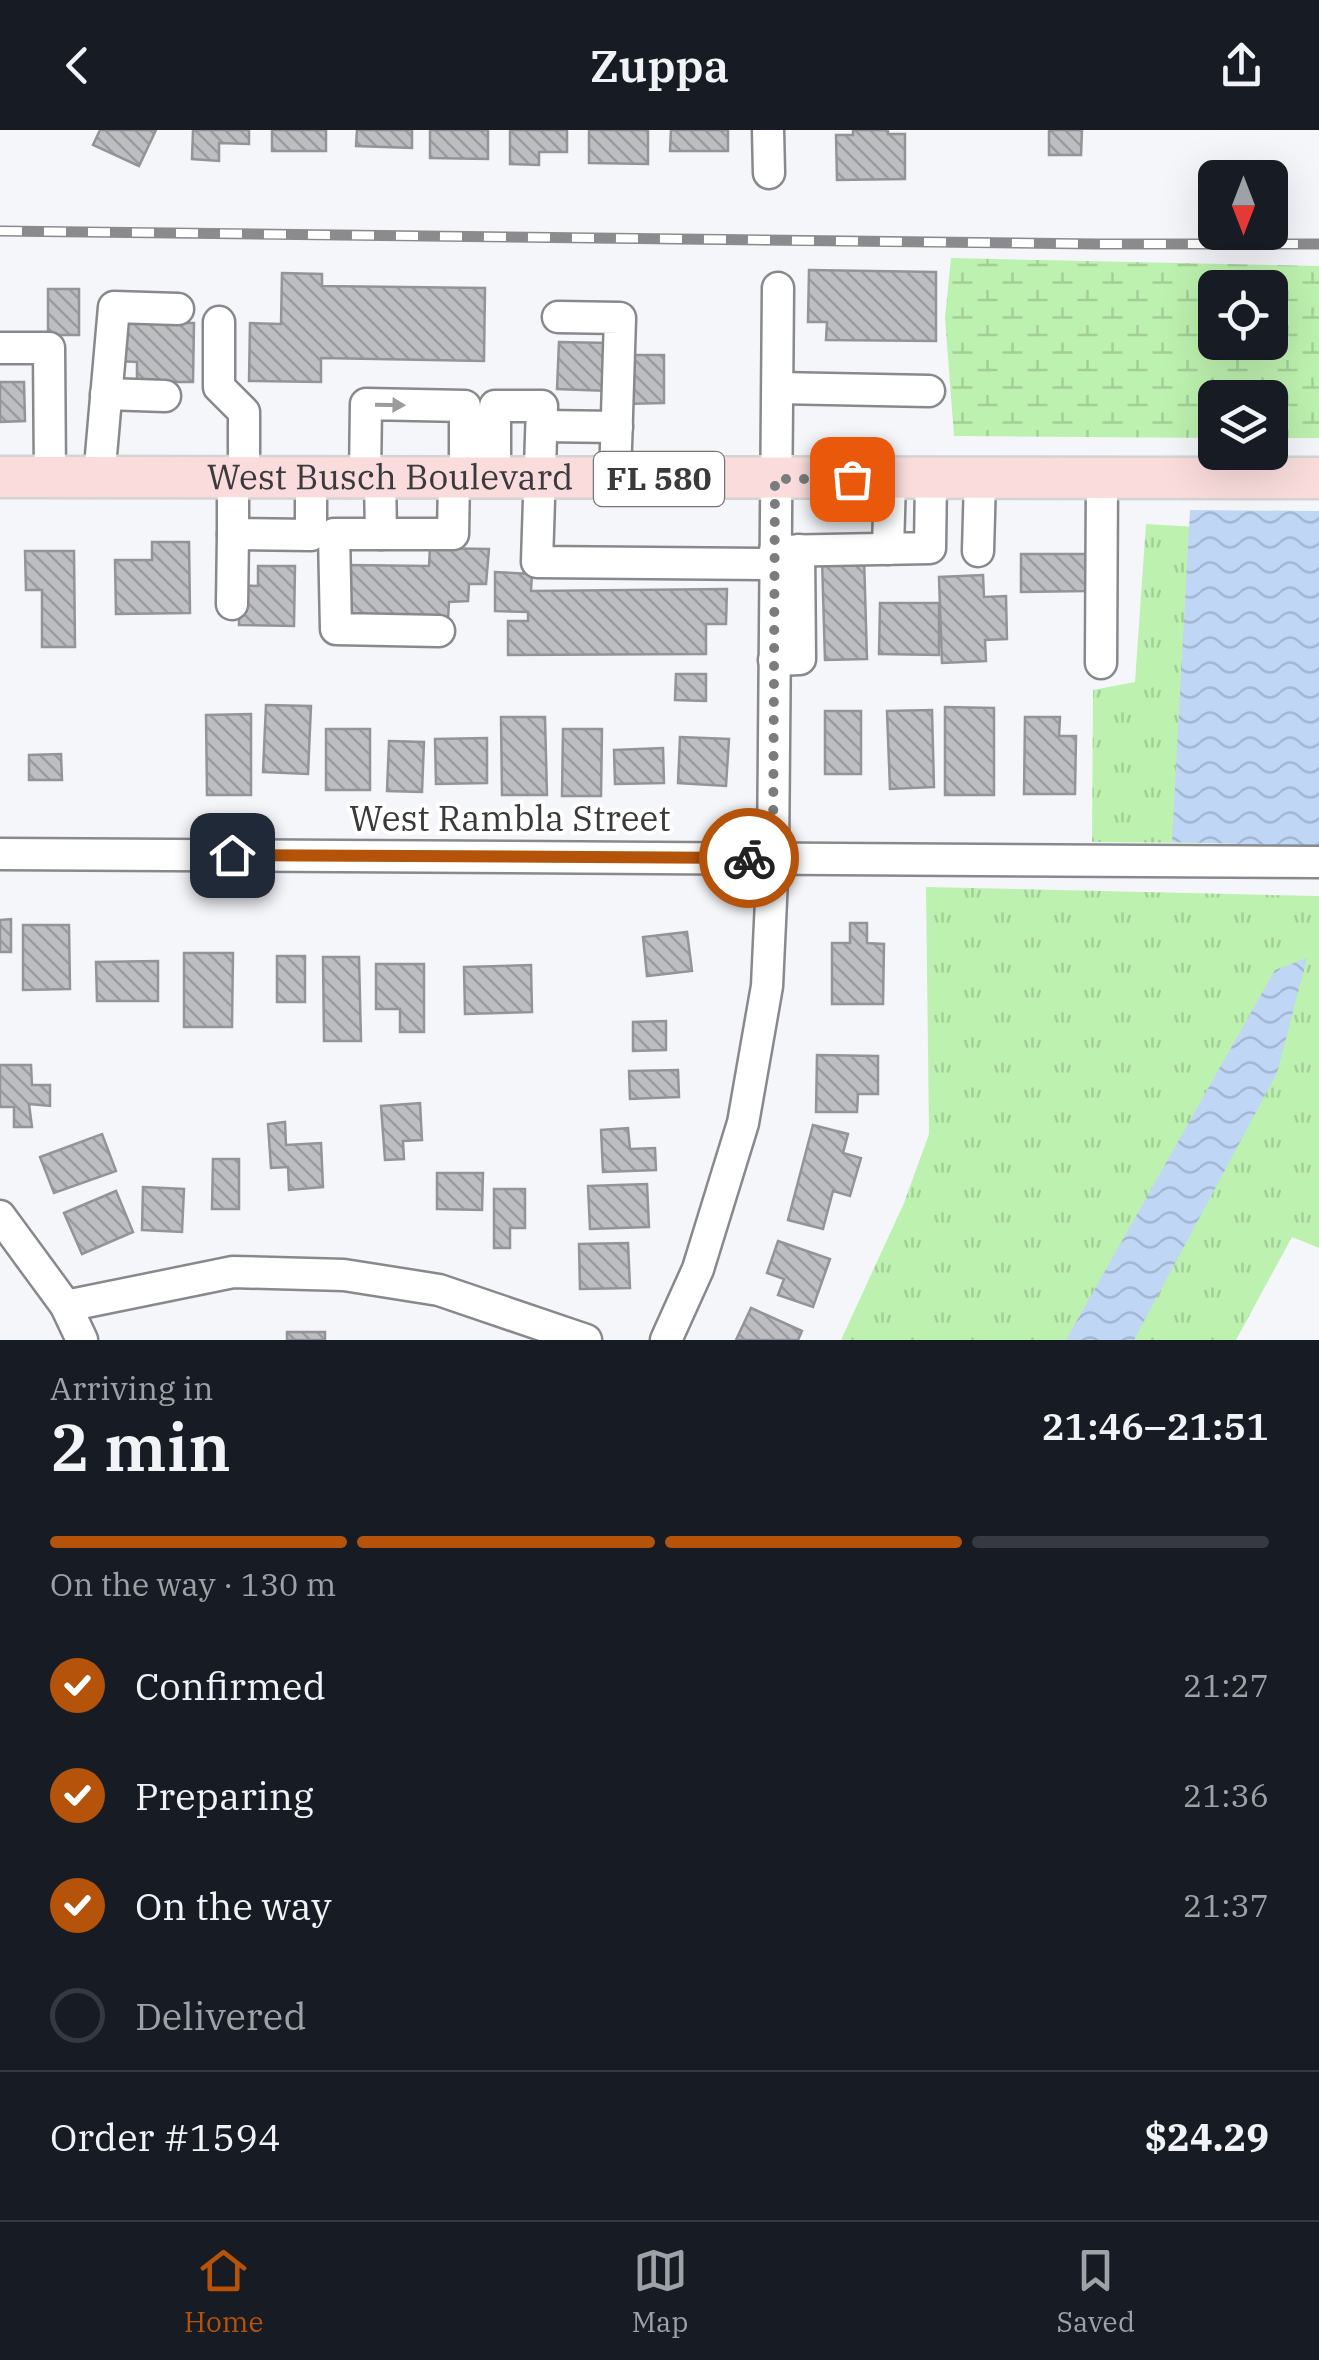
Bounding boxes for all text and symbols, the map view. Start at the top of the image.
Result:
text: Zuppa [590,36,729,94]
icon: back [50,38,105,93]
icon: share [1214,38,1269,93]
north arrow [1198,160,1288,250]
map controls [1198,160,1288,470]
button: locate [1198,270,1288,360]
button: layers [1198,380,1288,470]
one-way arrow [374,397,406,413]
pin [810,437,895,522]
road number: FL 580 [594,452,724,506]
icon: bag [825,452,880,507]
street label: West Busch Boulevard [207,453,573,499]
street label: West Rambla Street [349,795,671,841]
courier [699,808,799,908]
pin [190,813,275,898]
icon: home [205,828,260,883]
icon: bike [722,831,777,886]
text: Arriving in [50,1367,213,1409]
text: 21:46–21:51 [1042,1401,1269,1450]
text: 2 min [50,1404,231,1489]
text: On the way · 130 m [50,1563,336,1605]
icon: check [50,1658,105,1713]
text: Confirmed [135,1661,326,1710]
text: 21:27 [1183,1664,1269,1706]
icon: check [50,1768,105,1823]
text: Preparing [135,1771,314,1820]
text: 21:36 [1183,1774,1269,1816]
icon: check [50,1878,105,1933]
text: On the way [135,1881,332,1930]
text: 21:37 [1183,1884,1269,1926]
text: Delivered [135,1991,307,2040]
text: Order #1594 [50,2112,281,2161]
text: $24.29 [1144,2112,1269,2161]
tab: Home [184,2243,264,2340]
tab: Map [632,2243,689,2340]
tab: Saved [1057,2243,1135,2340]

